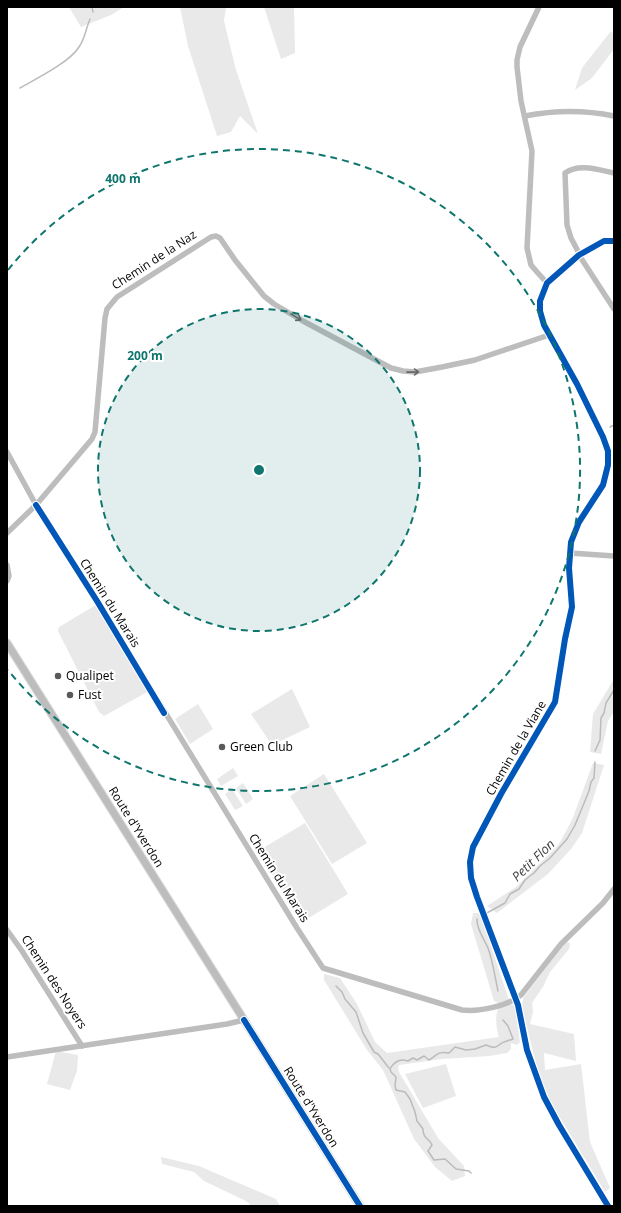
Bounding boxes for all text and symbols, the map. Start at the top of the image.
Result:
text: 400 m [105,170,141,187]
street label: Chemin de la Naz [108,226,200,293]
one-way arrow [290,313,301,321]
text: 200 m [127,347,163,364]
one-way arrow [406,368,419,375]
centre of rings [252,463,266,477]
street label: Chemin du Marais [76,555,145,651]
place label: Qualipet [66,667,114,684]
marker: Qualipet [53,671,63,681]
place label: Fust [78,686,102,703]
marker: Fust [65,690,75,700]
street label: Chemin de la Viane [481,697,550,798]
place label: Green Club [230,738,293,755]
marker: Green Club [217,742,227,752]
street label: Route d'Yverdon [105,783,168,870]
street label: Chemin du Marais [245,830,314,926]
water label: Petit Flon [508,835,558,885]
street label: Chemin des Noyers [18,931,91,1032]
street label: Route d'Yverdon [280,1063,343,1150]

